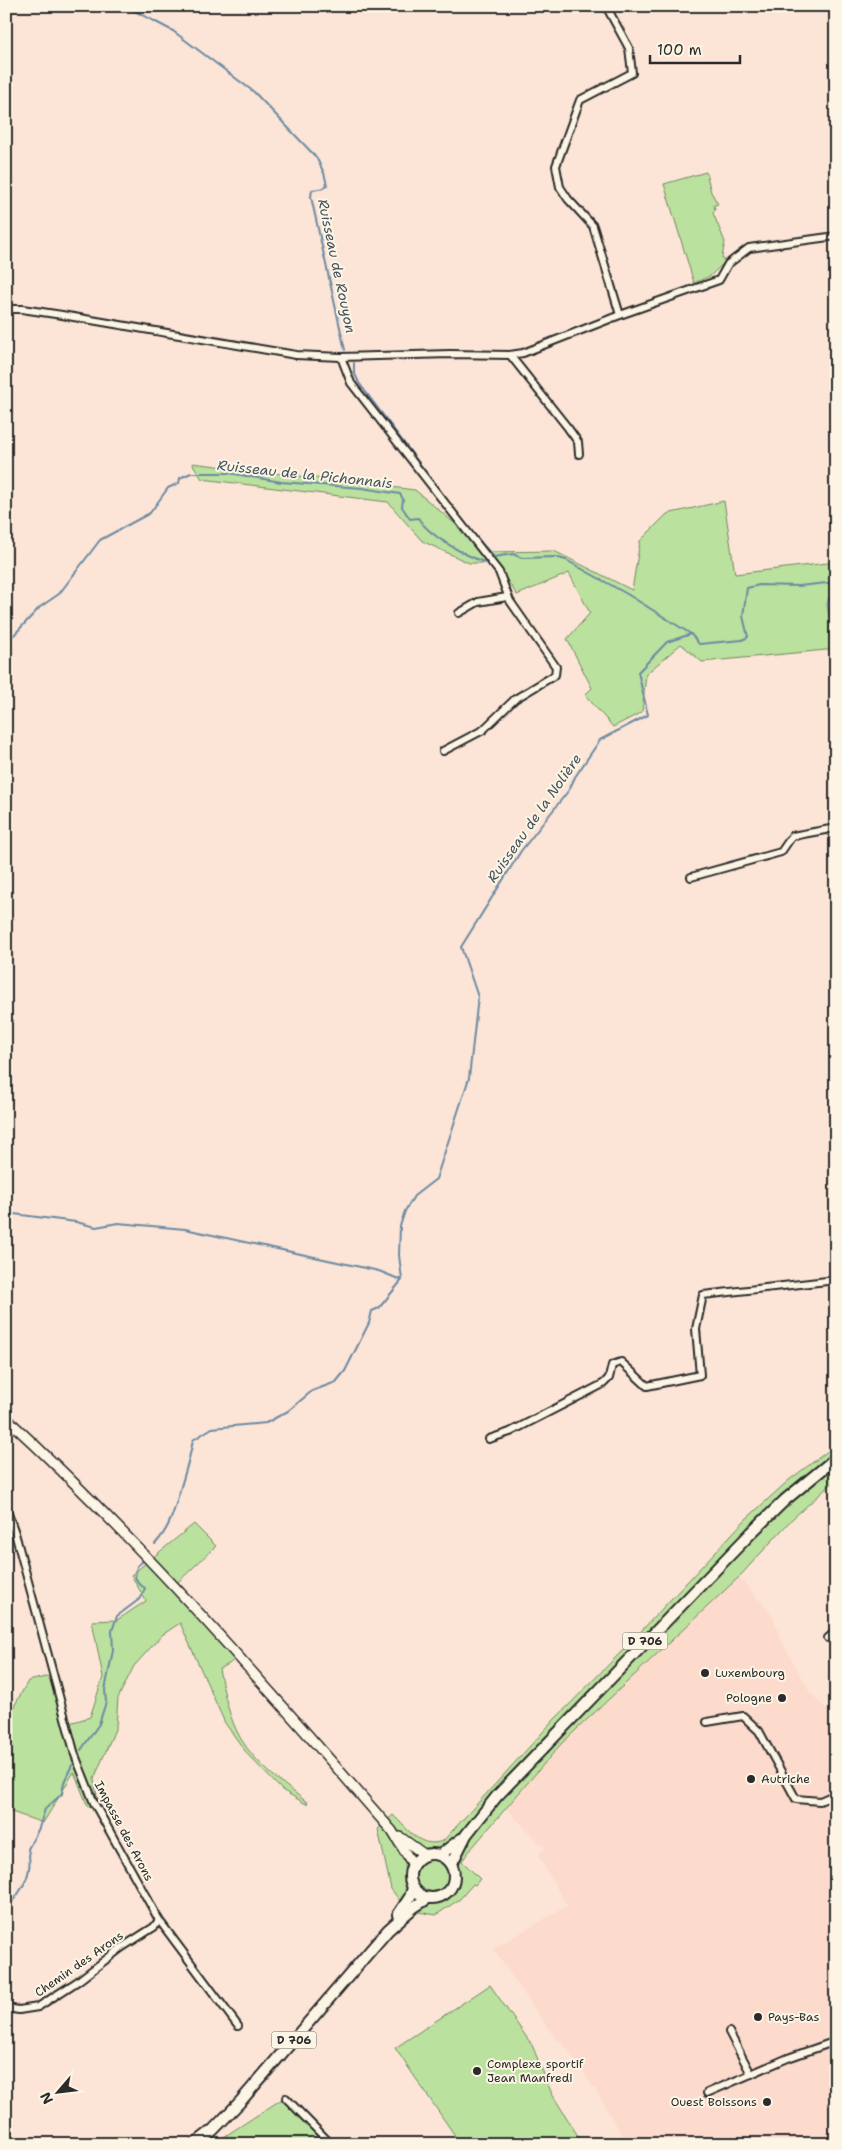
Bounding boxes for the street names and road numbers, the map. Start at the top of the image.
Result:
road number: D 706 [622,1632,668,1650]
street label: Impasse des Arons [91,1778,157,1884]
street label: Chemin des Arons [32,1927,126,2000]
road number: D 706 [272,2032,316,2048]

